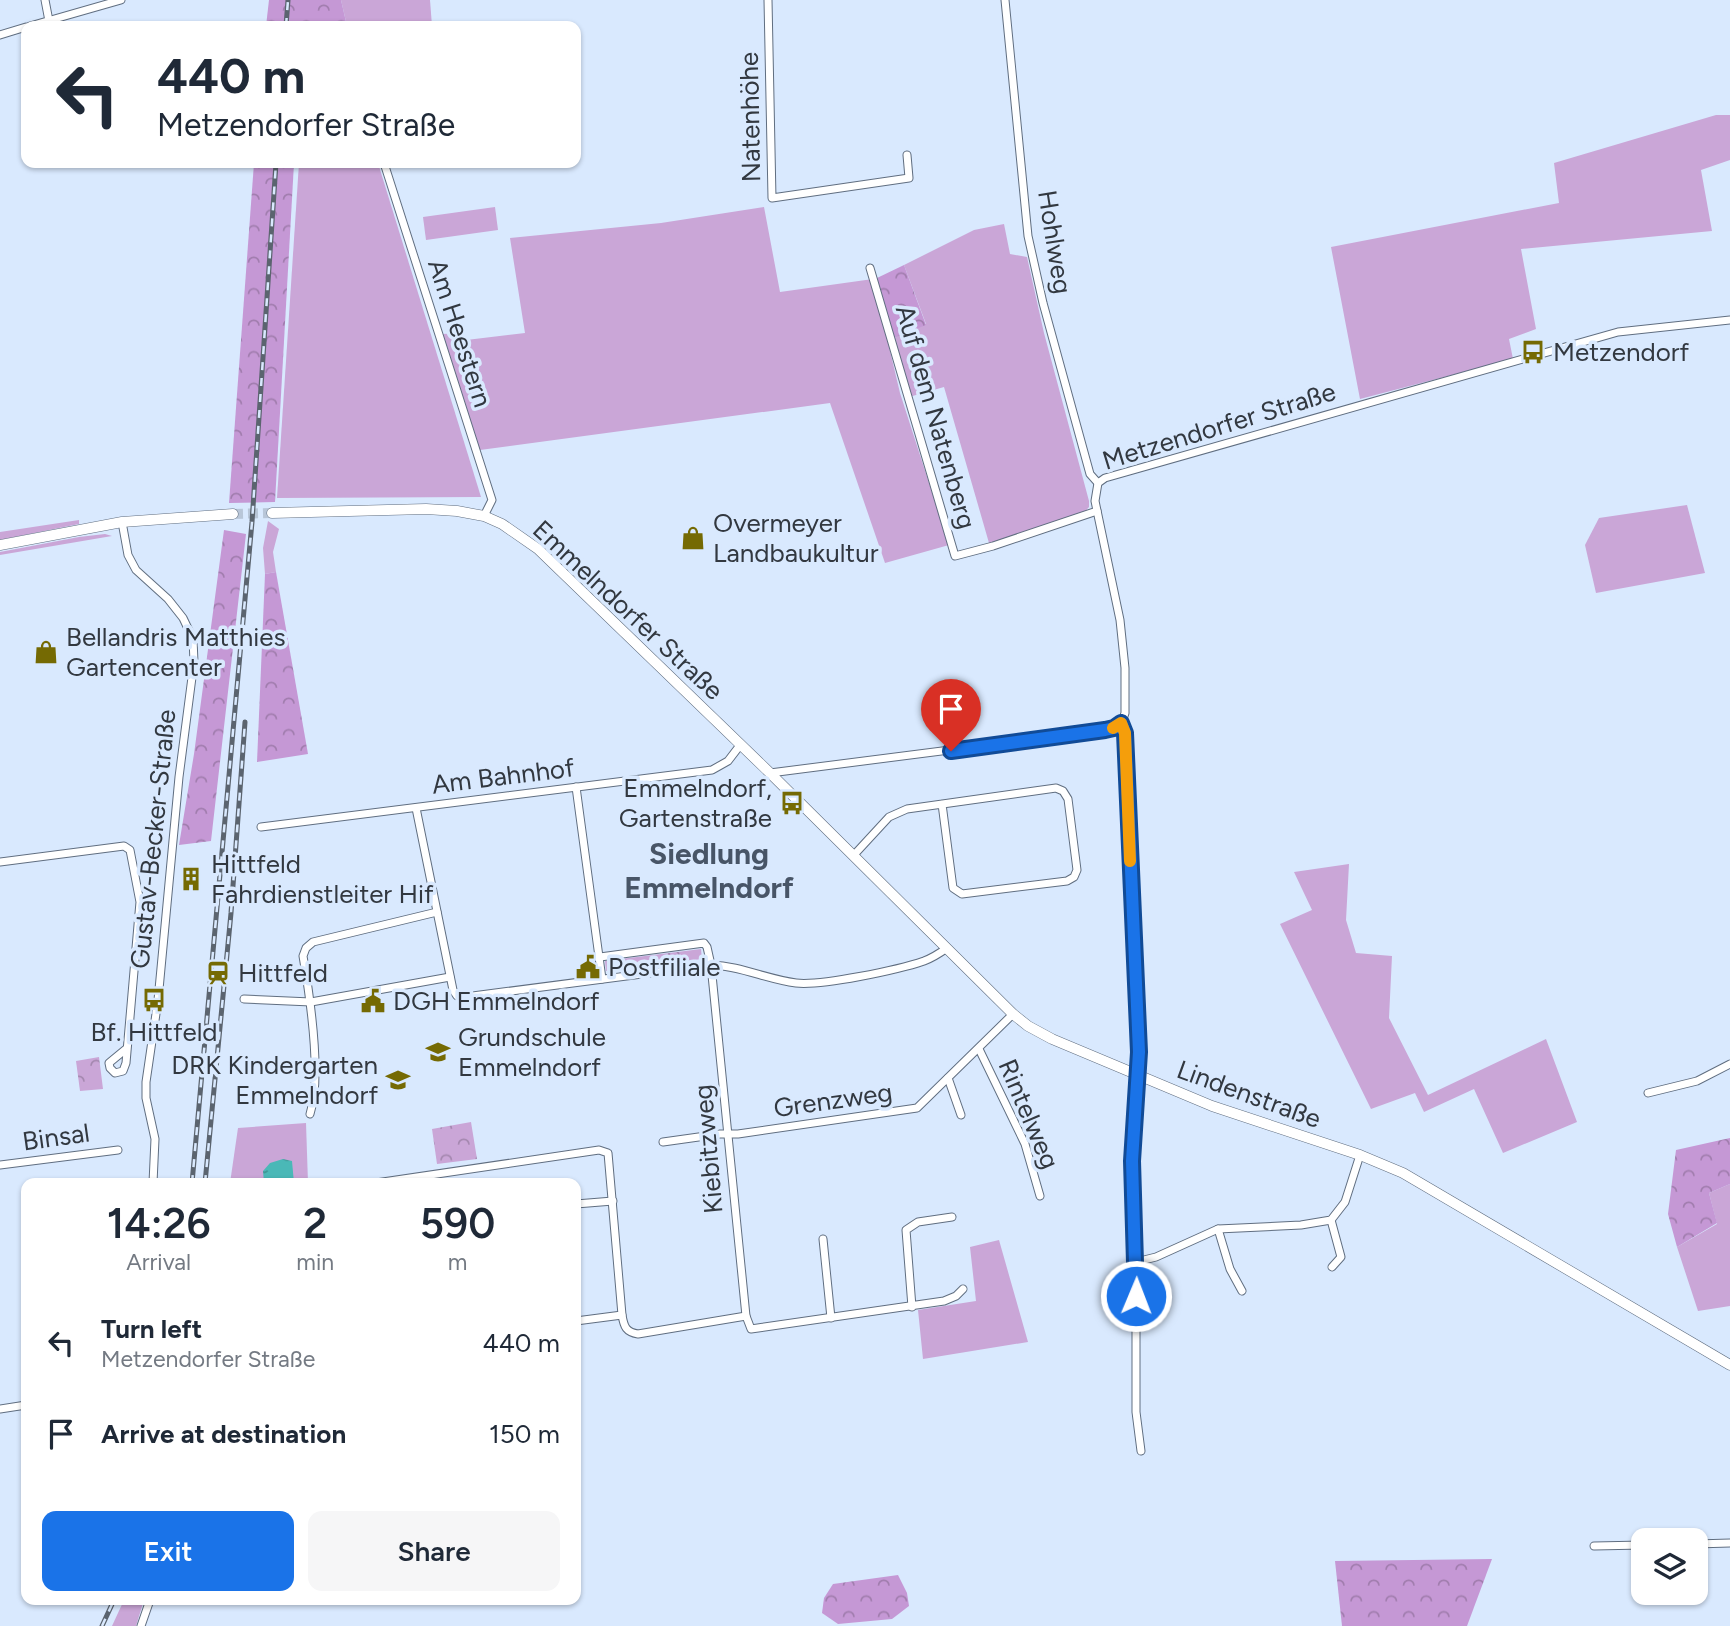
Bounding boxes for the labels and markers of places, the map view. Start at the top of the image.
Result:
place label: Metzendorf [1553,336,1690,368]
bus stop icon: Metzendorf [1519,338,1547,366]
place label: Overmeyer Landbaukultur [713,507,879,569]
shop icon: Overmeyer Landbaukultur [679,524,707,552]
place label: Bellandris Matthies Gartencenter [66,621,286,683]
shop icon: Bellandris Matthies Gartencenter [32,638,60,666]
pin [921,679,981,751]
place label: Emmelndorf, Gartenstraße [619,772,772,834]
bus stop icon: Emmelndorf, Gartenstraße [778,789,806,817]
place label: Hittfeld Fahrdienstleiter Hif [211,848,434,910]
building icon: Hittfeld Fahrdienstleiter Hif [177,865,205,893]
place label: Postfiliale [608,951,720,983]
public building icon: Postfiliale [574,953,602,981]
place label: Hittfeld [238,957,328,989]
station icon: Hittfeld [204,959,232,987]
place label: DGH Emmelndorf [393,985,600,1017]
bus stop icon: Bf. Hittfeld [140,986,168,1014]
public building icon: DGH Emmelndorf [359,987,387,1015]
place label: Bf. Hittfeld [90,1016,218,1048]
place label: Grundschule Emmelndorf [458,1021,606,1083]
school or university icon: Grundschule Emmelndorf [424,1038,452,1066]
place label: DRK Kindergarten Emmelndorf [171,1049,378,1111]
school or university icon: DRK Kindergarten Emmelndorf [384,1066,412,1094]

